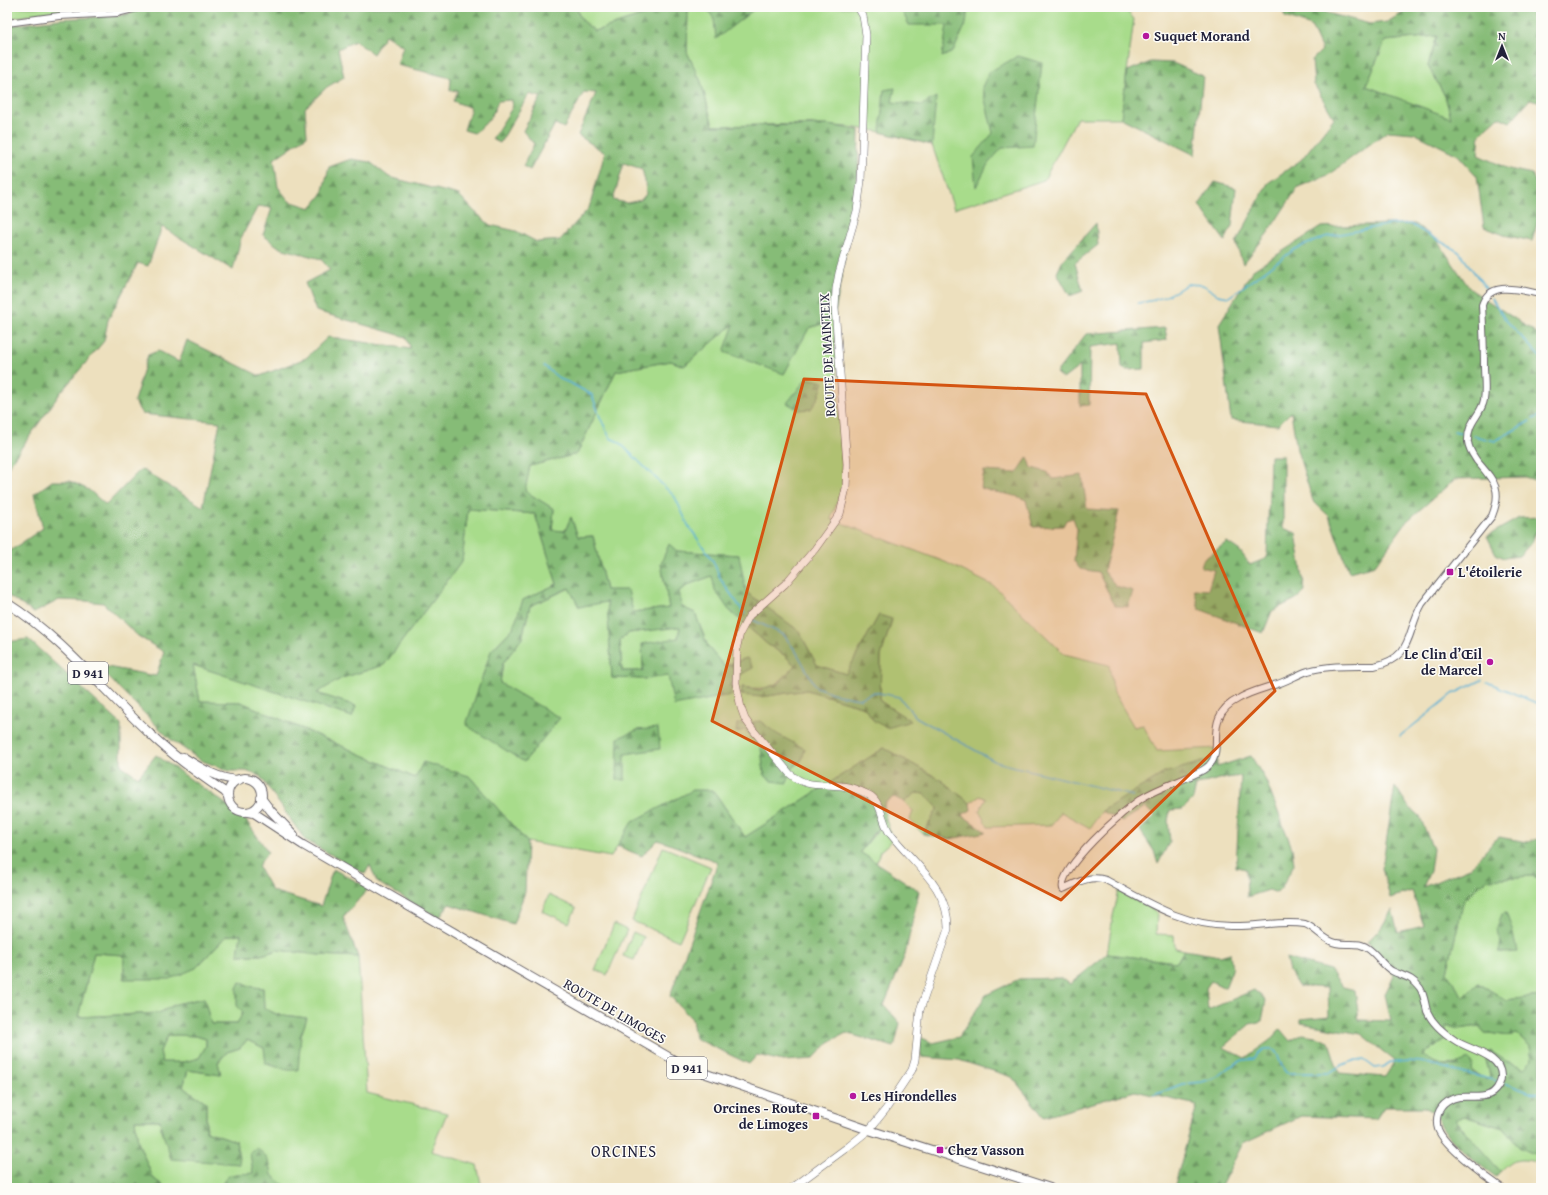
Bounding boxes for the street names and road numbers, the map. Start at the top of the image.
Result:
street label: ROUTE DE MAINTEIX [814,292,840,417]
road number: D 941 [68,662,108,684]
street label: ROUTE DE LIMOGES [560,973,670,1049]
road number: D 941 [667,1057,707,1079]

